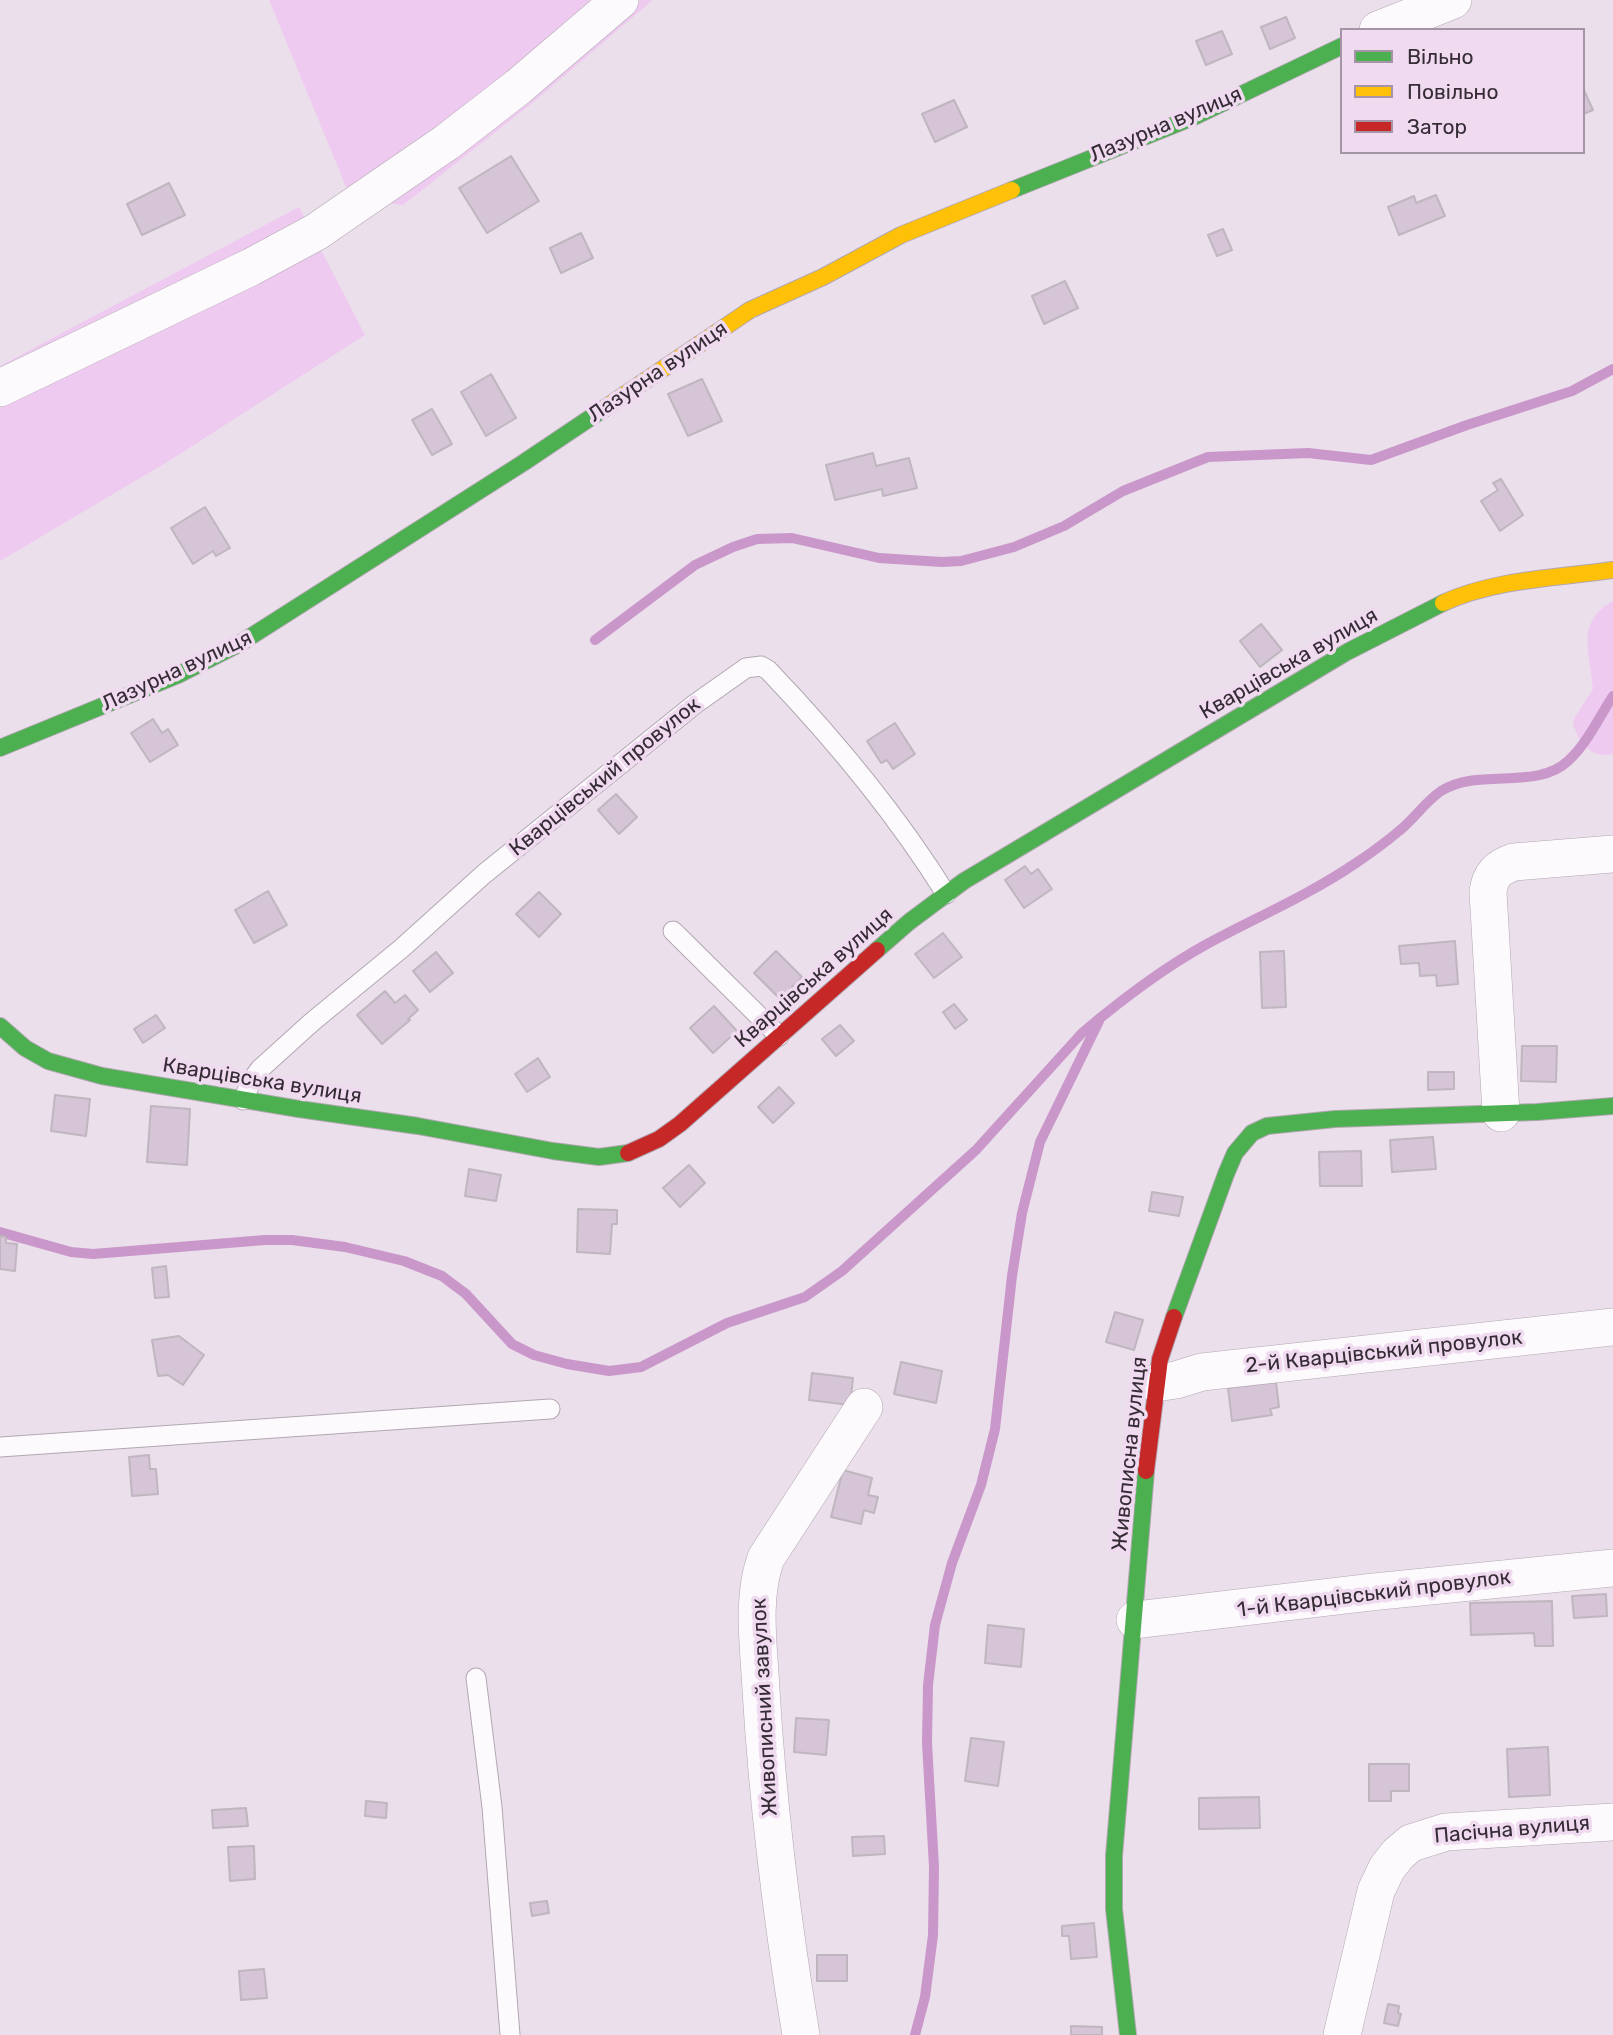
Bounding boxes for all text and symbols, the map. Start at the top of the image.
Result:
legend [1340,28,1585,154]
text: Вільно [1407,44,1474,69]
text: Повільно [1407,79,1498,104]
street label: Лазурна вулиця [1086,82,1246,168]
text: Затор [1407,114,1467,139]
street label: Лазурна вулиця [583,316,733,428]
street label: Кварцівська вулиця [1196,603,1382,725]
street label: Лазурна вулиця [98,625,256,717]
street label: Кварцівський провулок [504,692,706,862]
street label: Кварцівська вулиця [730,902,898,1054]
street label: Кварцівська вулиця [161,1053,363,1109]
street label: 2-й Кварцівський провулок [1244,1325,1524,1379]
street label: Живописна вулиця [1107,1355,1153,1553]
street label: 1-й Кварцівський провулок [1236,1565,1512,1623]
street label: Живописний завулок [747,1597,783,1817]
street label: Пасічна вулиця [1433,1811,1591,1849]

